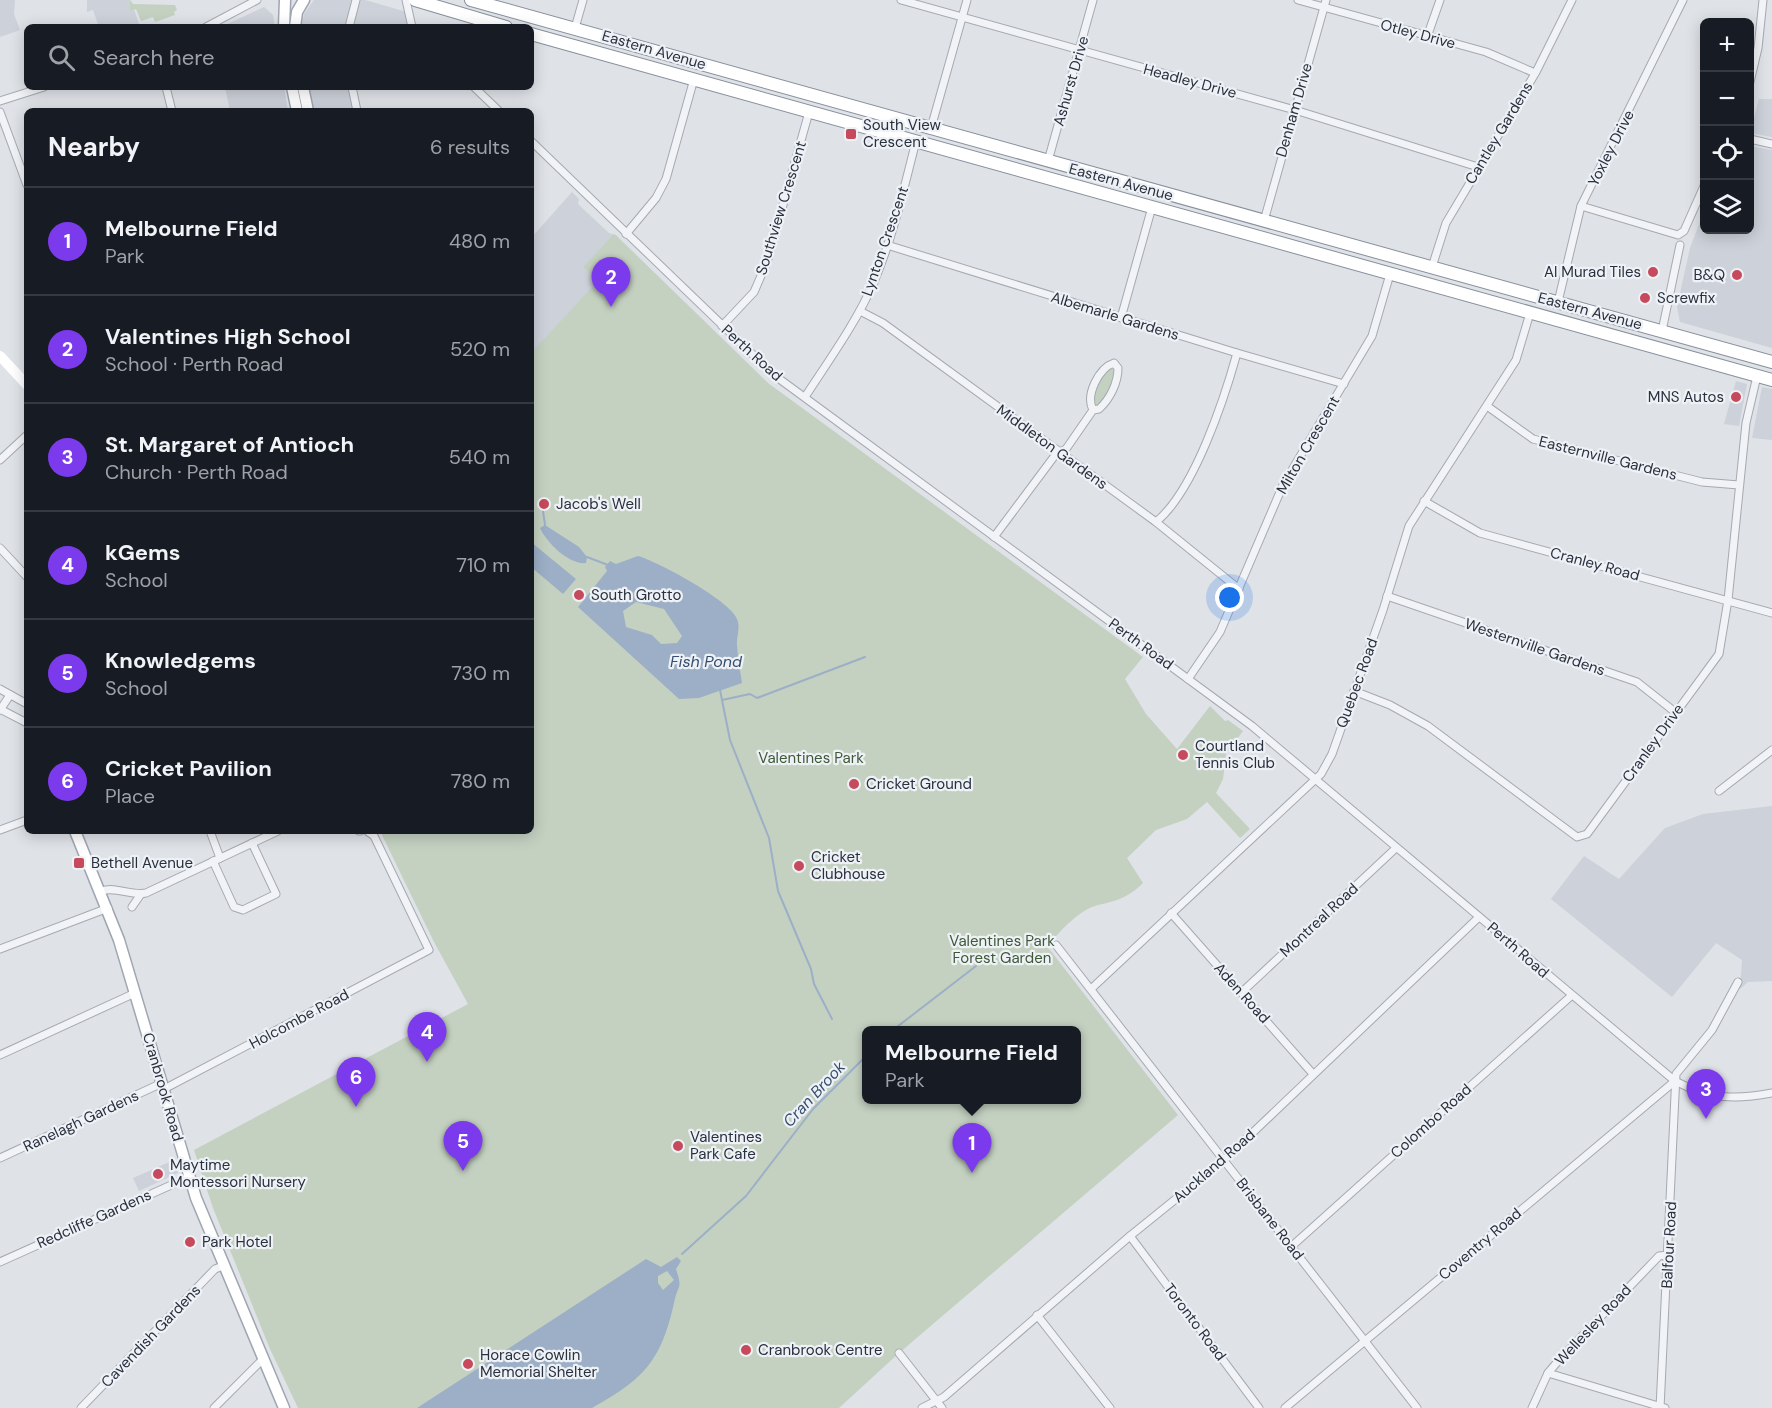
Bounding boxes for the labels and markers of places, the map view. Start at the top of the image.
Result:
place label: South View Crescent [863,115,942,152]
marker: South View Crescent [844,127,858,141]
pin: 2 [592,258,630,307]
place label: Al Murad Tiles [1544,262,1641,282]
marker: Al Murad Tiles [1646,265,1660,279]
place label: B&Q [1693,265,1725,285]
marker: B&Q [1730,268,1744,282]
place label: Screwfix [1657,288,1716,308]
marker: Screwfix [1638,291,1652,305]
place label: MNS Autos [1648,387,1724,407]
marker: MNS Autos [1729,390,1743,404]
place label: Jacob's Well [556,494,641,514]
marker: Jacob's Well [537,497,551,511]
place label: South Grotto [591,585,681,605]
marker: South Grotto [572,588,586,602]
place label: Courtland Tennis Club [1195,736,1275,773]
marker: Courtland Tennis Club [1176,748,1190,762]
place label: Cricket Ground [866,774,972,794]
marker: Cricket Ground [847,777,861,791]
place label: Cricket Clubhouse [811,847,885,884]
place label: Bethell Avenue [91,853,193,873]
marker: Bethell Avenue [72,856,86,870]
marker: Cricket Clubhouse [792,859,806,873]
pin: 4 [408,1012,446,1062]
pin: 6 [336,1058,376,1107]
pin: 3 [1686,1070,1726,1119]
pin: 5 [444,1122,482,1171]
pin: 1 [952,1124,992,1173]
place label: Valentines Park Cafe [690,1127,762,1164]
marker: Valentines Park Cafe [671,1139,685,1153]
place label: Maytime Montessori Nursery [170,1155,307,1192]
marker: Maytime Montessori Nursery [151,1167,165,1181]
place label: Park Hotel [202,1232,272,1252]
marker: Park Hotel [183,1235,197,1249]
place label: Cranbrook Centre [758,1340,883,1360]
marker: Cranbrook Centre [739,1343,753,1357]
place label: Horace Cowlin Memorial Shelter [480,1345,597,1382]
marker: Horace Cowlin Memorial Shelter [461,1357,475,1371]

